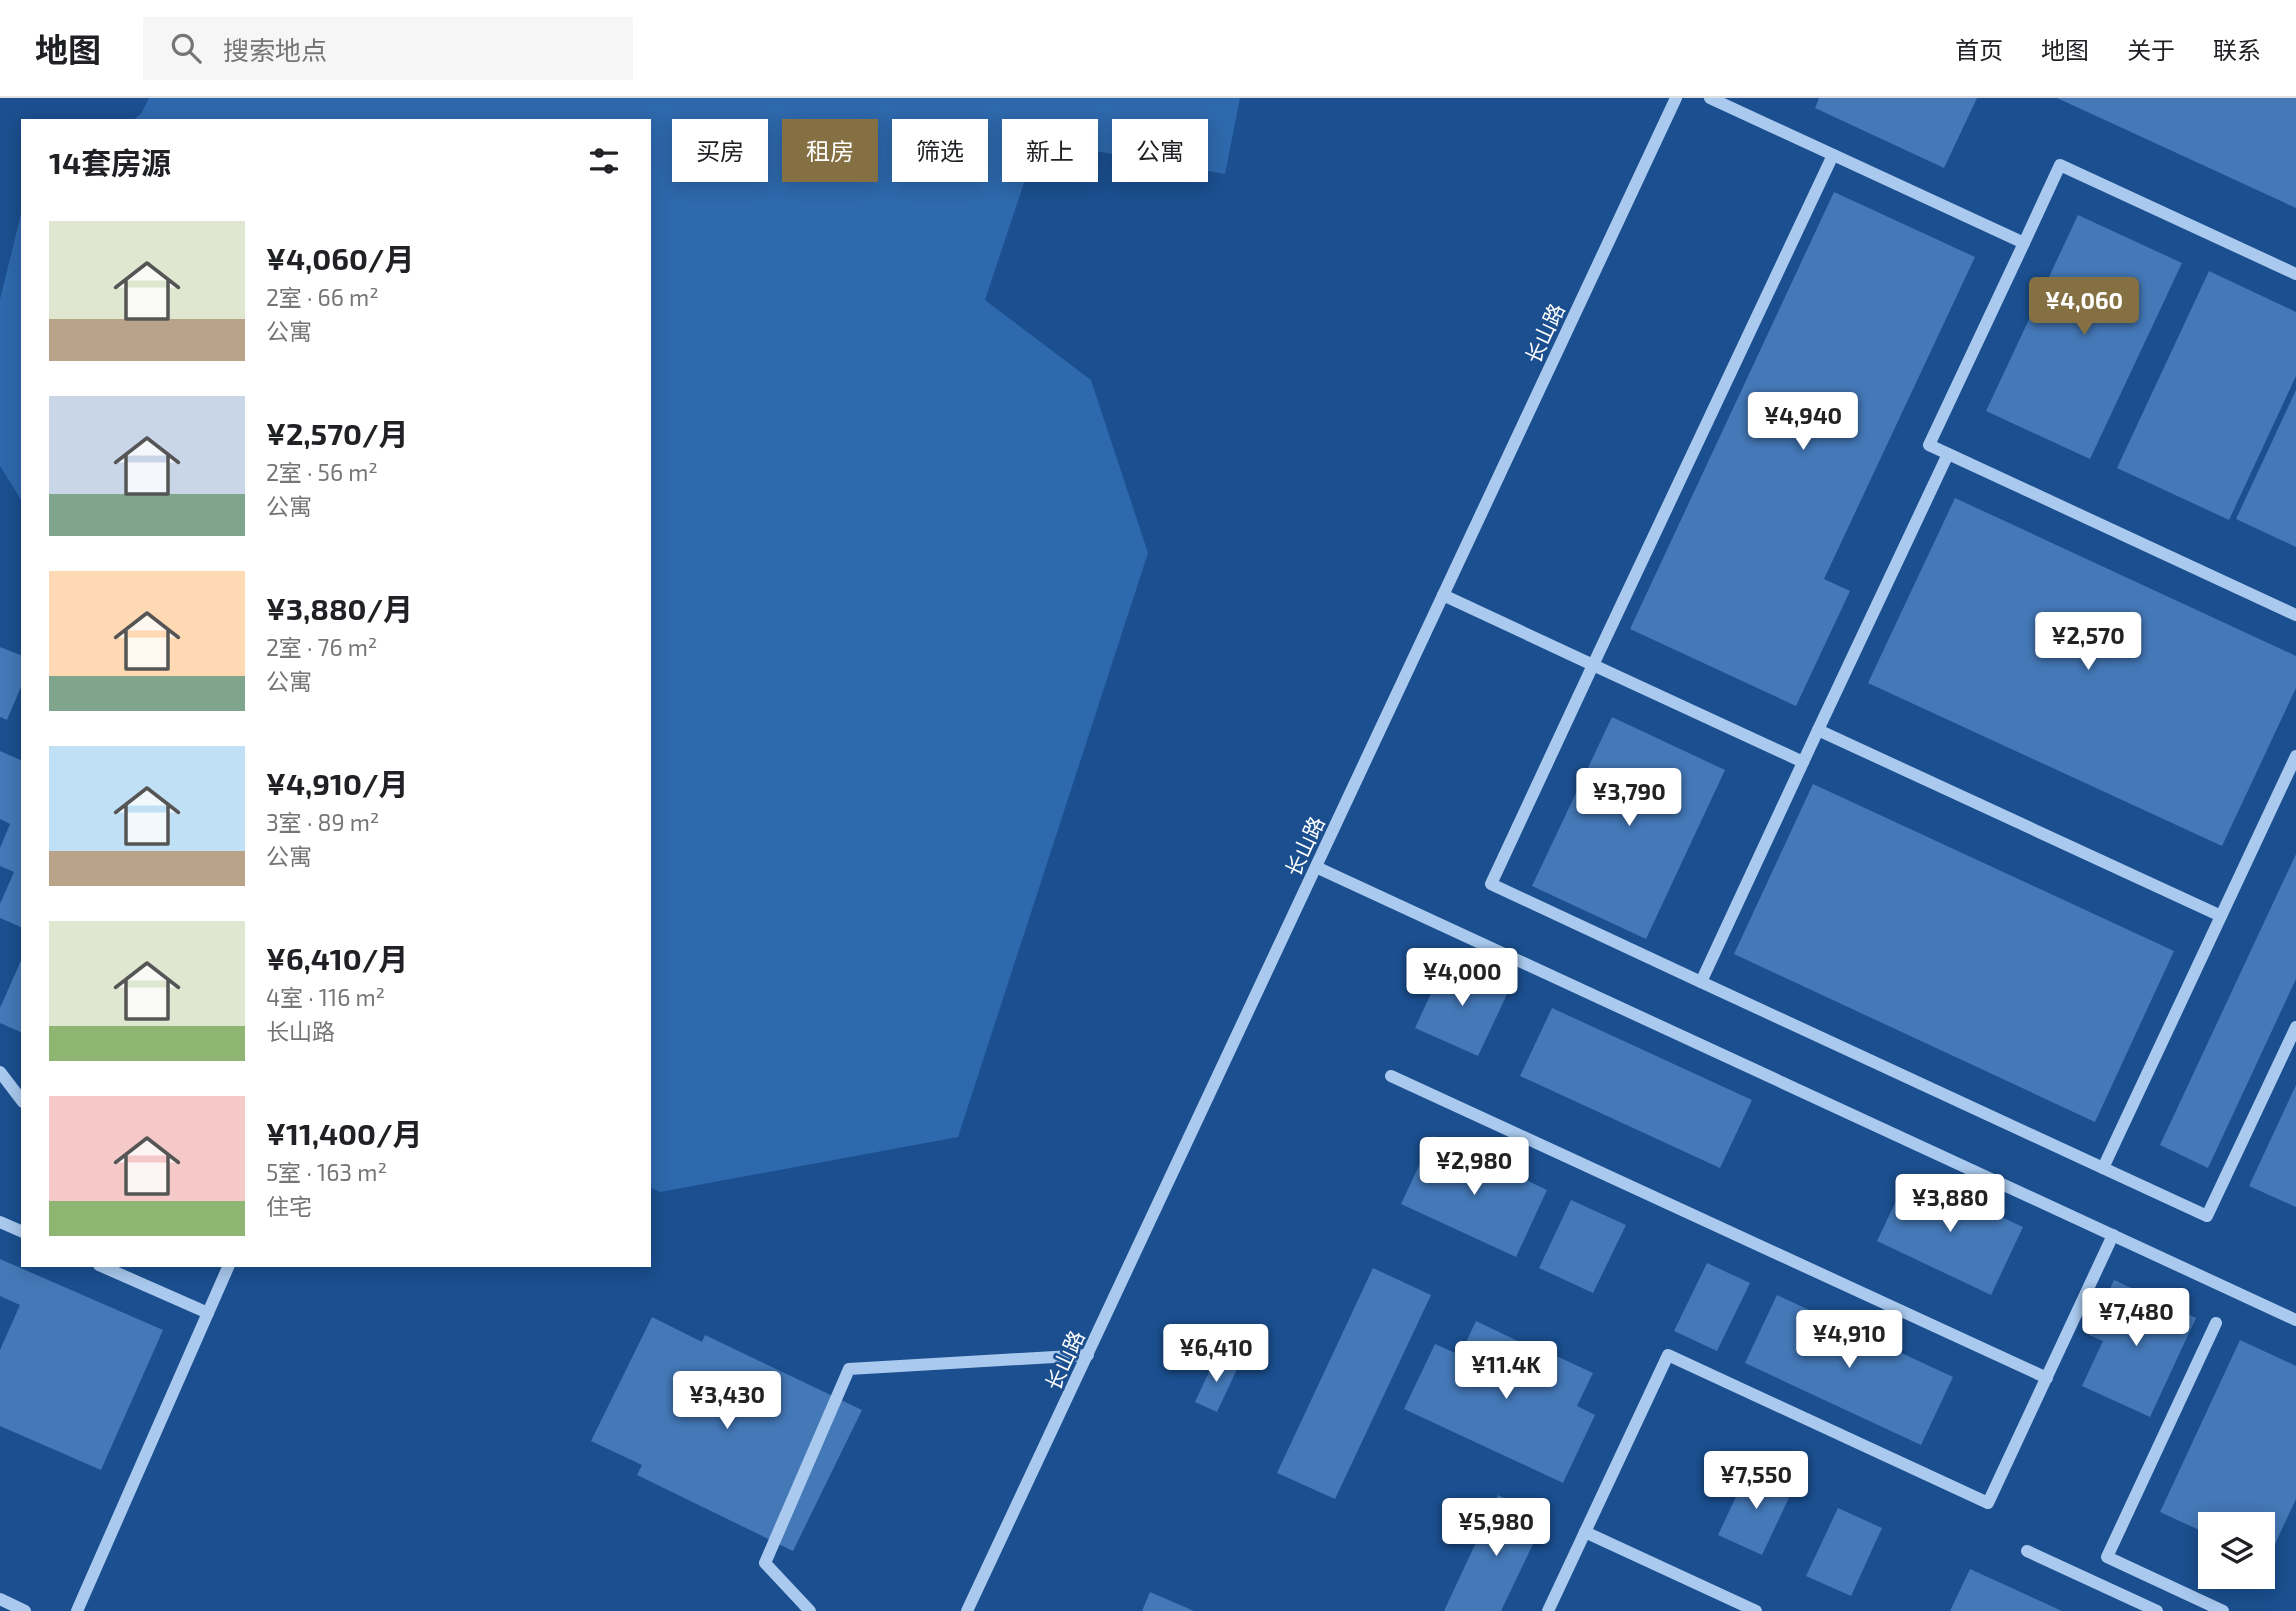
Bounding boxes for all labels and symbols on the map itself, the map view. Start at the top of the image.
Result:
pin: ¥4,060 [2027,278,2141,337]
street label: 长山路 [1519,299,1569,367]
pin: ¥4,940 [1746,392,1860,452]
pin: ¥2,570 [2031,612,2145,672]
pin: ¥3,790 [1572,768,1686,828]
street label: 长山路 [1279,812,1329,880]
pin: ¥4,000 [1405,948,1519,1008]
pin: ¥2,980 [1417,1138,1531,1197]
pin: ¥3,880 [1893,1174,2007,1234]
pin: ¥7,480 [2079,1288,2193,1348]
pin: ¥4,910 [1792,1310,1906,1370]
pin: ¥6,410 [1159,1324,1273,1384]
street label: 长山路 [1039,1326,1089,1394]
pin: ¥11.4K [1449,1342,1563,1401]
pin: ¥3,430 [670,1372,784,1431]
pin: ¥7,550 [1699,1452,1813,1511]
pin: ¥5,980 [1439,1498,1553,1558]

